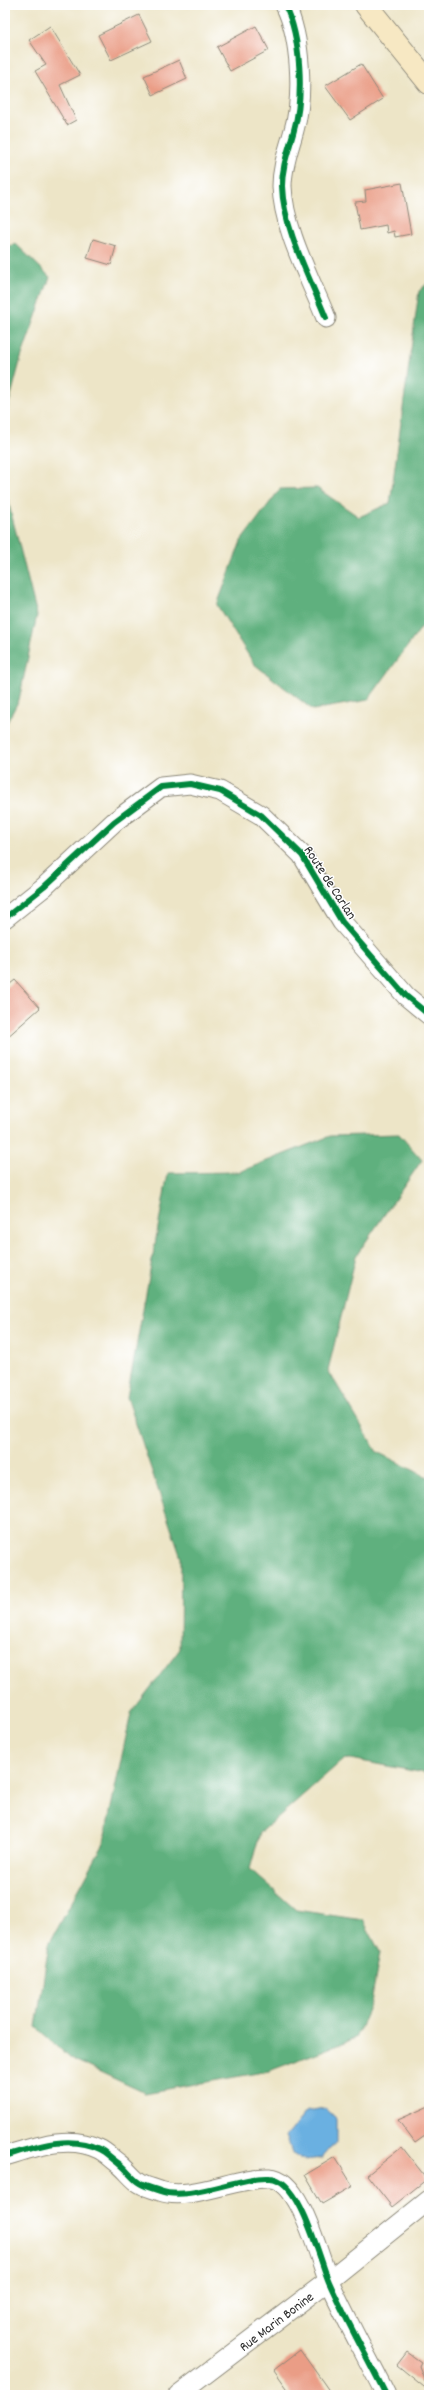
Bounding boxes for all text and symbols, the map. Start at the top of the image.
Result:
street label: Route de Carlan [298,842,361,924]
street label: Rue Marin Bonine [236,2288,319,2357]

